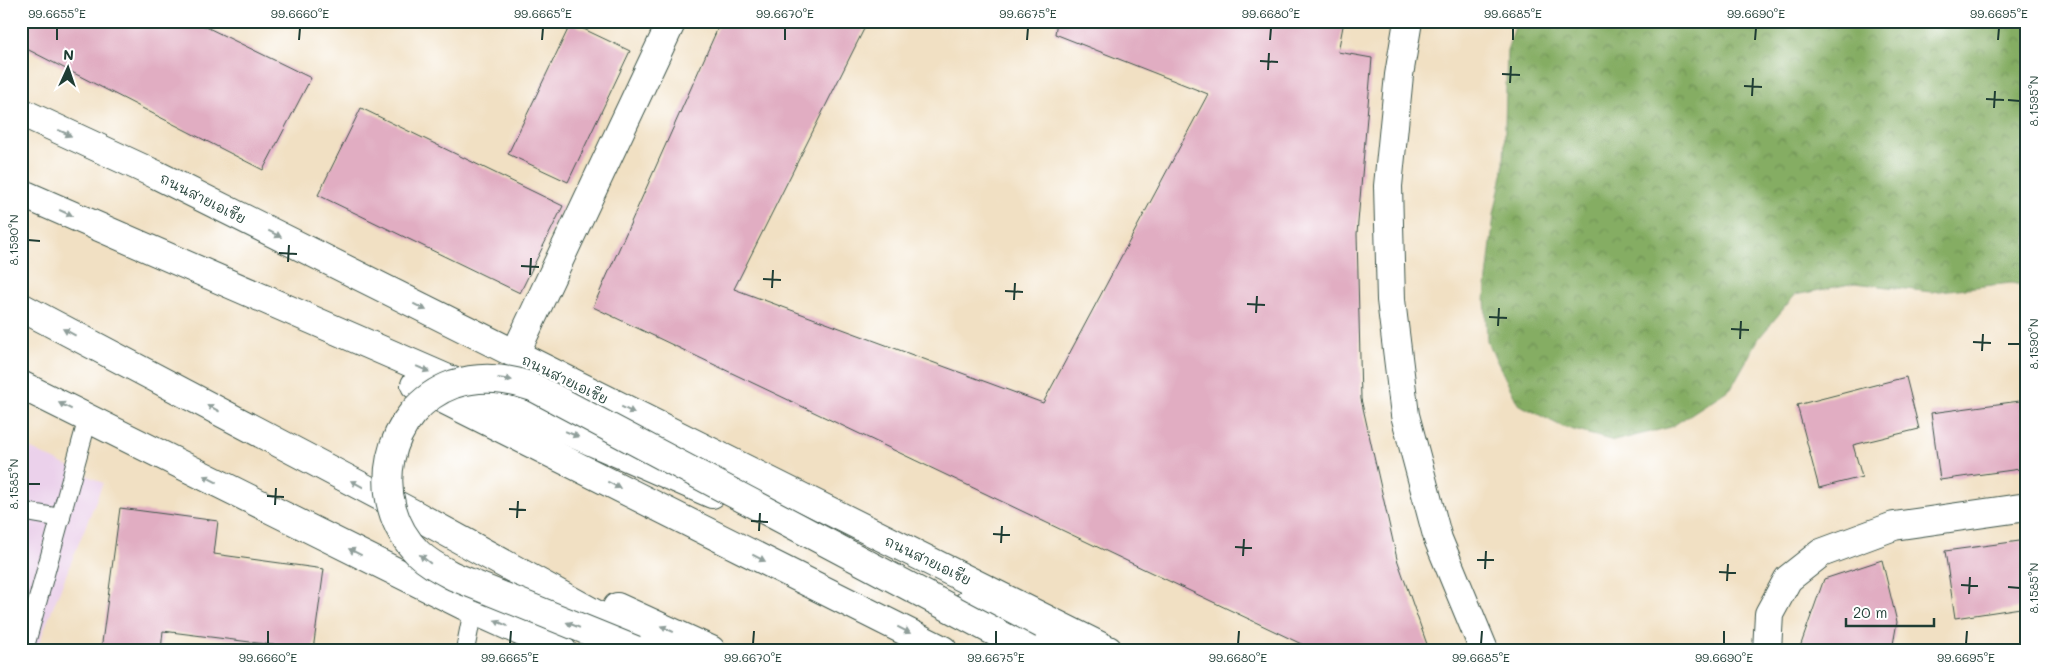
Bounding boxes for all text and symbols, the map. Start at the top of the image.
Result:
text: 99.6655°E [28,5,86,21]
text: 99.6660°E [271,5,329,21]
text: 99.6665°E [514,5,572,21]
text: 99.6670°E [756,5,814,21]
text: 99.6675°E [999,5,1057,21]
text: 99.6680°E [1242,5,1300,21]
text: 99.6685°E [1484,5,1542,21]
text: 99.6690°E [1727,5,1785,21]
text: 99.6695°E [1970,5,2028,21]
north arrow [42,42,92,92]
text: N [63,45,75,64]
text: 8.1595°N [2025,76,2041,126]
one-way arrow [58,129,72,137]
street label: ถนนสายเอเชีย [157,168,249,228]
one-way arrow [59,210,73,218]
text: 8.1590°N [5,214,21,266]
one-way arrow [267,230,282,238]
one-way arrow [413,303,427,311]
text: 8.1590°N [2025,318,2041,370]
one-way arrow [63,328,76,337]
street label: ถนนสายเอเชีย [519,350,611,408]
one-way arrow [416,366,430,374]
one-way arrow [498,376,514,384]
one-way arrow [57,402,72,410]
one-way arrow [206,404,221,412]
one-way arrow [621,407,635,415]
one-way arrow [565,430,579,438]
text: 8.1585°N [5,459,21,509]
one-way arrow [203,475,217,483]
one-way arrow [350,479,364,488]
one-way arrow [607,481,621,489]
street label: ถนนสายเอเชีย [882,531,974,589]
one-way arrow [348,547,363,556]
one-way arrow [419,554,432,565]
one-way arrow [752,554,766,562]
text: 8.1585°N [2025,563,2041,613]
scale bar [1846,596,1933,628]
text: 20 m [1853,602,1887,622]
one-way arrow [494,618,508,626]
one-way arrow [566,620,580,628]
one-way arrow [660,625,674,633]
one-way arrow [897,627,911,635]
text: 99.6660°E [239,649,297,665]
text: 99.6665°E [481,649,539,665]
text: 99.6670°E [724,649,782,665]
text: 99.6675°E [967,649,1025,665]
text: 99.6680°E [1209,649,1267,665]
text: 99.6685°E [1452,649,1510,665]
text: 99.6690°E [1695,649,1753,665]
text: 99.6695°E [1937,649,1995,665]

